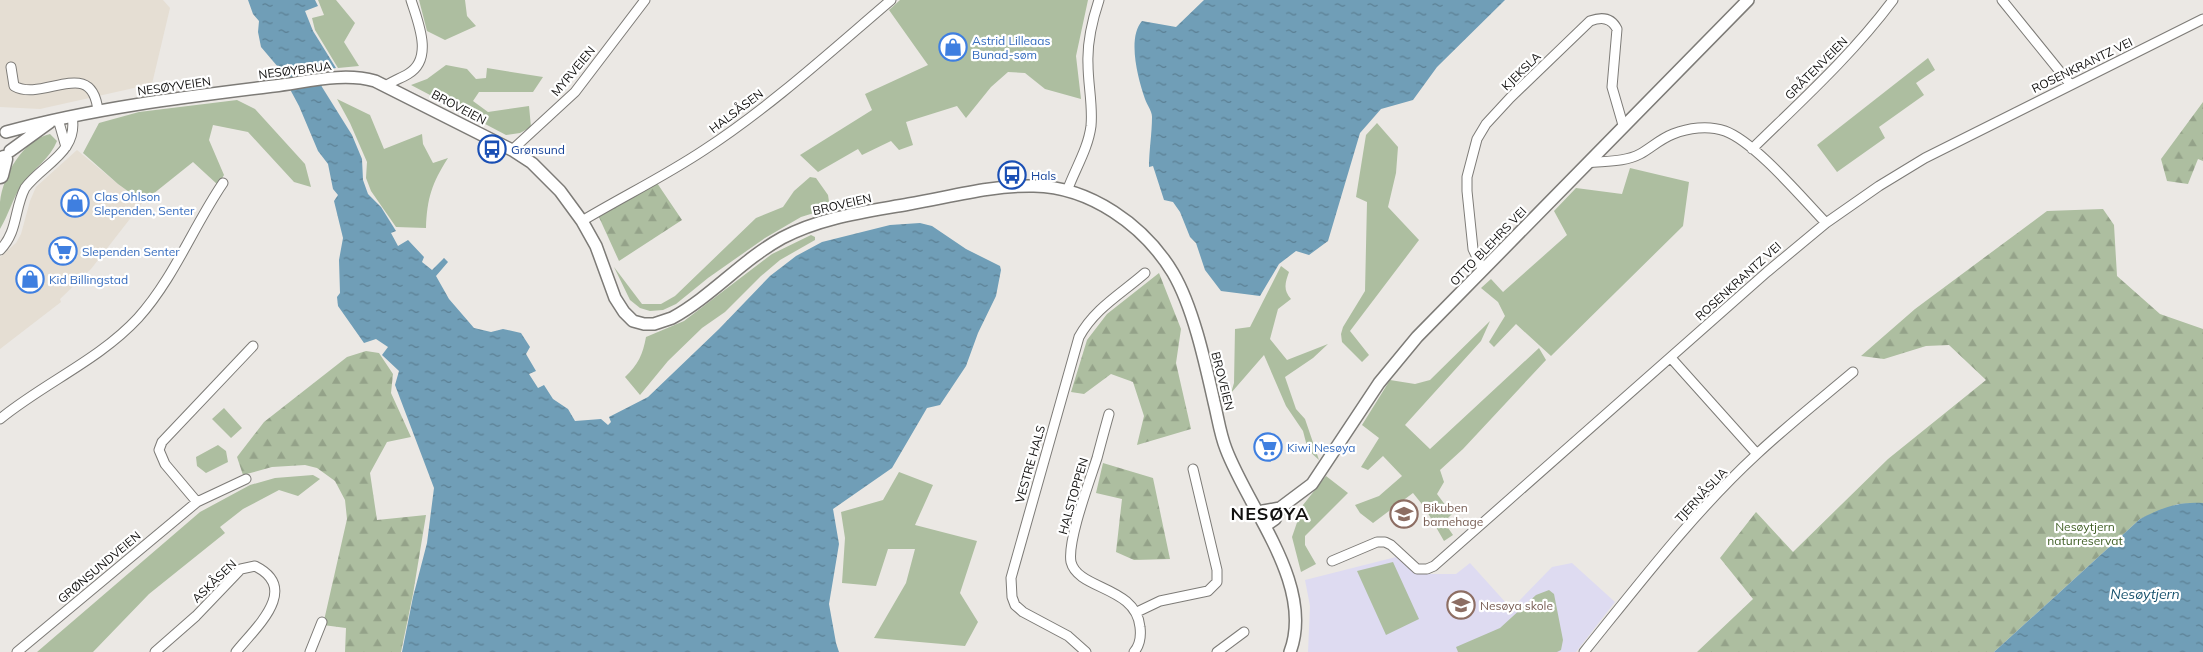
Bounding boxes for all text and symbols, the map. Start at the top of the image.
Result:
shop icon: Astrid Lilleaas Bunad-søm [938,32,968,62]
place label: Astrid Lilleaas Bunad-søm [972,33,1050,62]
street label: GRÅTENVEIEN [1781,33,1851,103]
street label: ROSENKRANTZ VEI [2029,34,2135,96]
street label: MYRVEIEN [548,43,598,99]
street label: KJEKSLA [1498,49,1544,93]
street label: NESØYBRUA [258,58,333,82]
street label: NESØYVEIEN [136,73,212,99]
street label: BROVEIEN [429,86,489,128]
street label: HALSÅSEN [706,86,766,136]
bus stop icon: Grønsund [477,134,507,164]
place label: Grønsund [511,142,565,157]
bus stop icon: Hals [997,160,1027,190]
place label: Hals [1031,168,1056,183]
shop icon: Clas Ohlson Slependen, Senter [60,188,90,218]
place label: Clas Ohlson Slependen, Senter [94,189,195,218]
street label: BROVEIEN [811,190,873,218]
street label: OTTO BLEHRS VEI [1447,204,1529,288]
supermarket icon: Slependen Senter [48,236,78,266]
street label: ROSENKRANTZ VEI [1692,238,1784,324]
place label: Slependen Senter [82,244,180,259]
shop icon: Kid Billingstad [15,264,45,294]
place label: Kid Billingstad [49,272,128,287]
street label: BROVEIEN [1208,350,1238,412]
street label: VESTRE HALS [1012,423,1048,505]
supermarket icon: Kiwi Nesøya [1253,432,1283,462]
place label: Kiwi Nesøya [1287,440,1356,455]
street label: HALSTOPPEN [1055,456,1091,536]
street label: TJERNÅSLIA [1672,464,1730,526]
school or university icon: Bikuben barnehage [1389,499,1419,529]
place label: Bikuben barnehage [1423,500,1483,529]
district label: NESØYA [1231,502,1309,525]
park label: Nesøytjern naturreservat [2047,519,2123,548]
street label: GRØNSUNDVEIEN [54,528,144,606]
street label: ASKÅSEN [189,556,239,606]
water label: Nesøytjern [2110,585,2180,603]
school or university icon: Nesøya skole [1446,590,1476,620]
place label: Nesøya skole [1480,598,1553,613]

